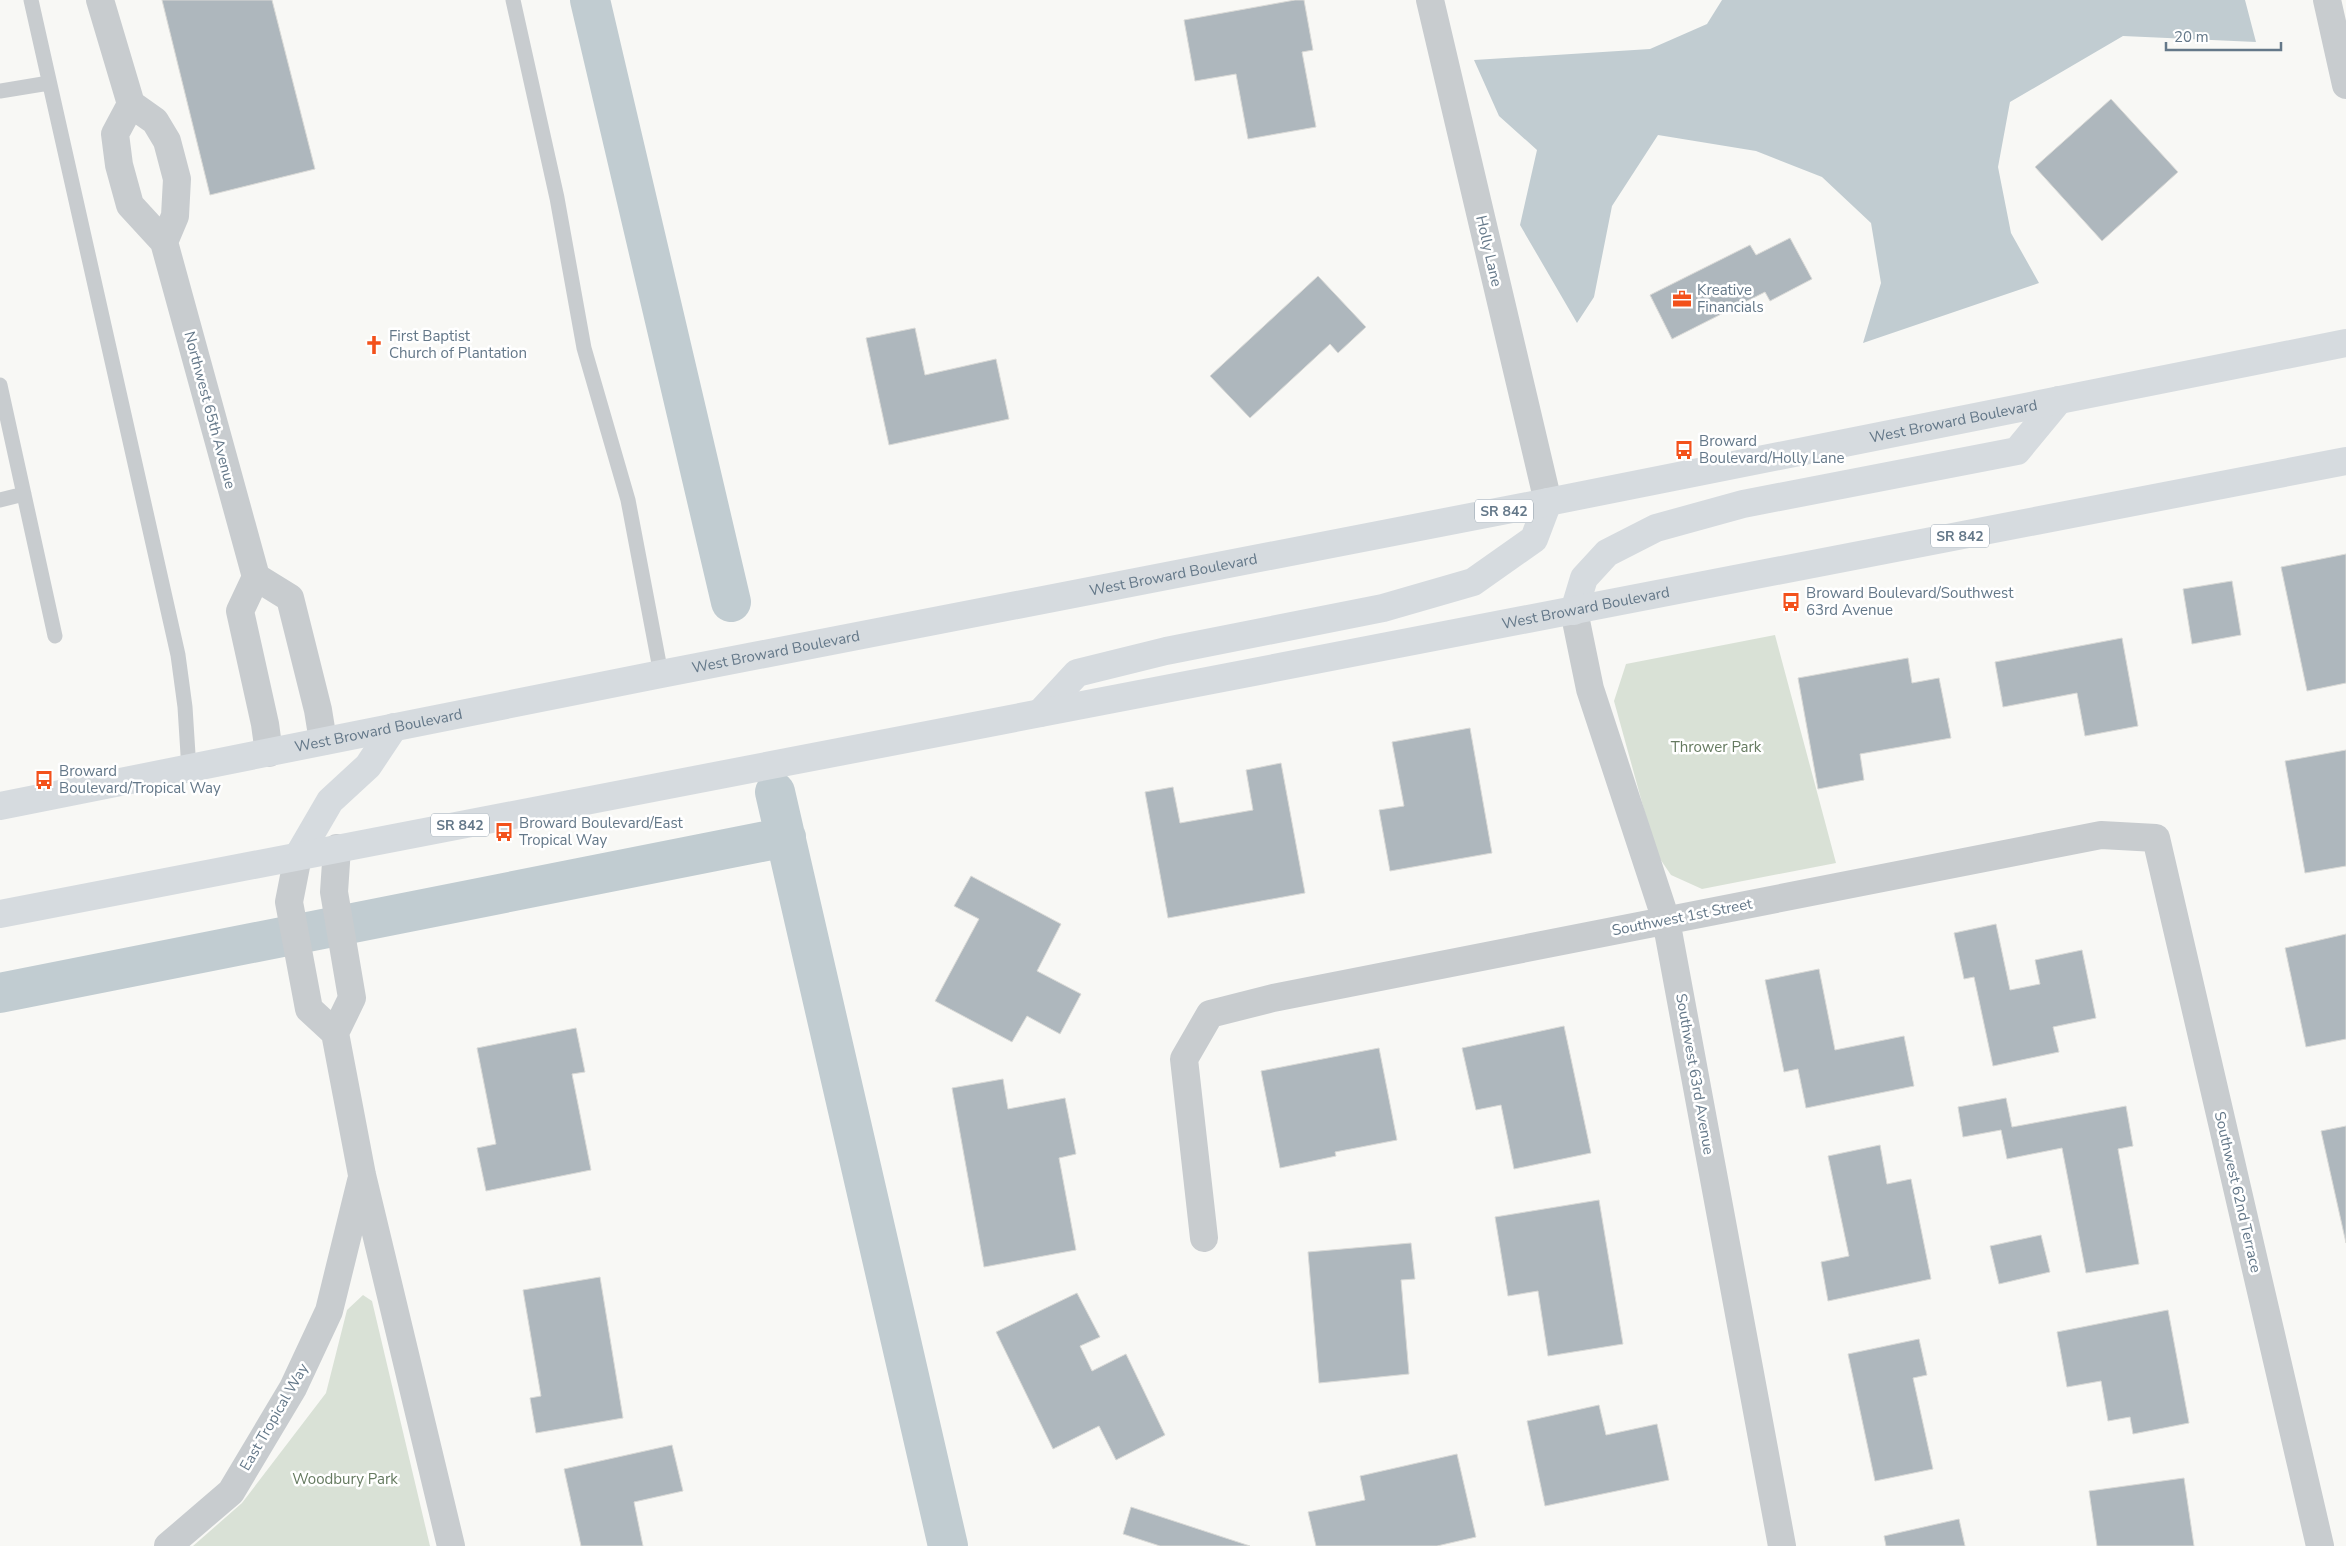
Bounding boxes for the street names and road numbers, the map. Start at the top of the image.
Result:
street label: Holly Lane [1471,213,1507,289]
street label: Northwest 65th Avenue [179,329,241,491]
street label: West Broward Boulevard [1868,395,2039,448]
road number: SR 842 [1475,500,1533,522]
road number: SR 842 [1931,524,1989,548]
street label: West Broward Boulevard [1088,549,1259,601]
street label: West Broward Boulevard [1500,582,1671,634]
street label: West Broward Boulevard [690,626,861,678]
street label: West Broward Boulevard [293,704,464,757]
road number: SR 842 [431,814,489,836]
street label: Southwest 1st Street [1610,893,1755,940]
street label: Southwest 63rd Avenue [1671,992,1719,1156]
street label: Southwest 62nd Terrace [2210,1109,2266,1275]
street label: East Tropical Way [235,1359,313,1474]

